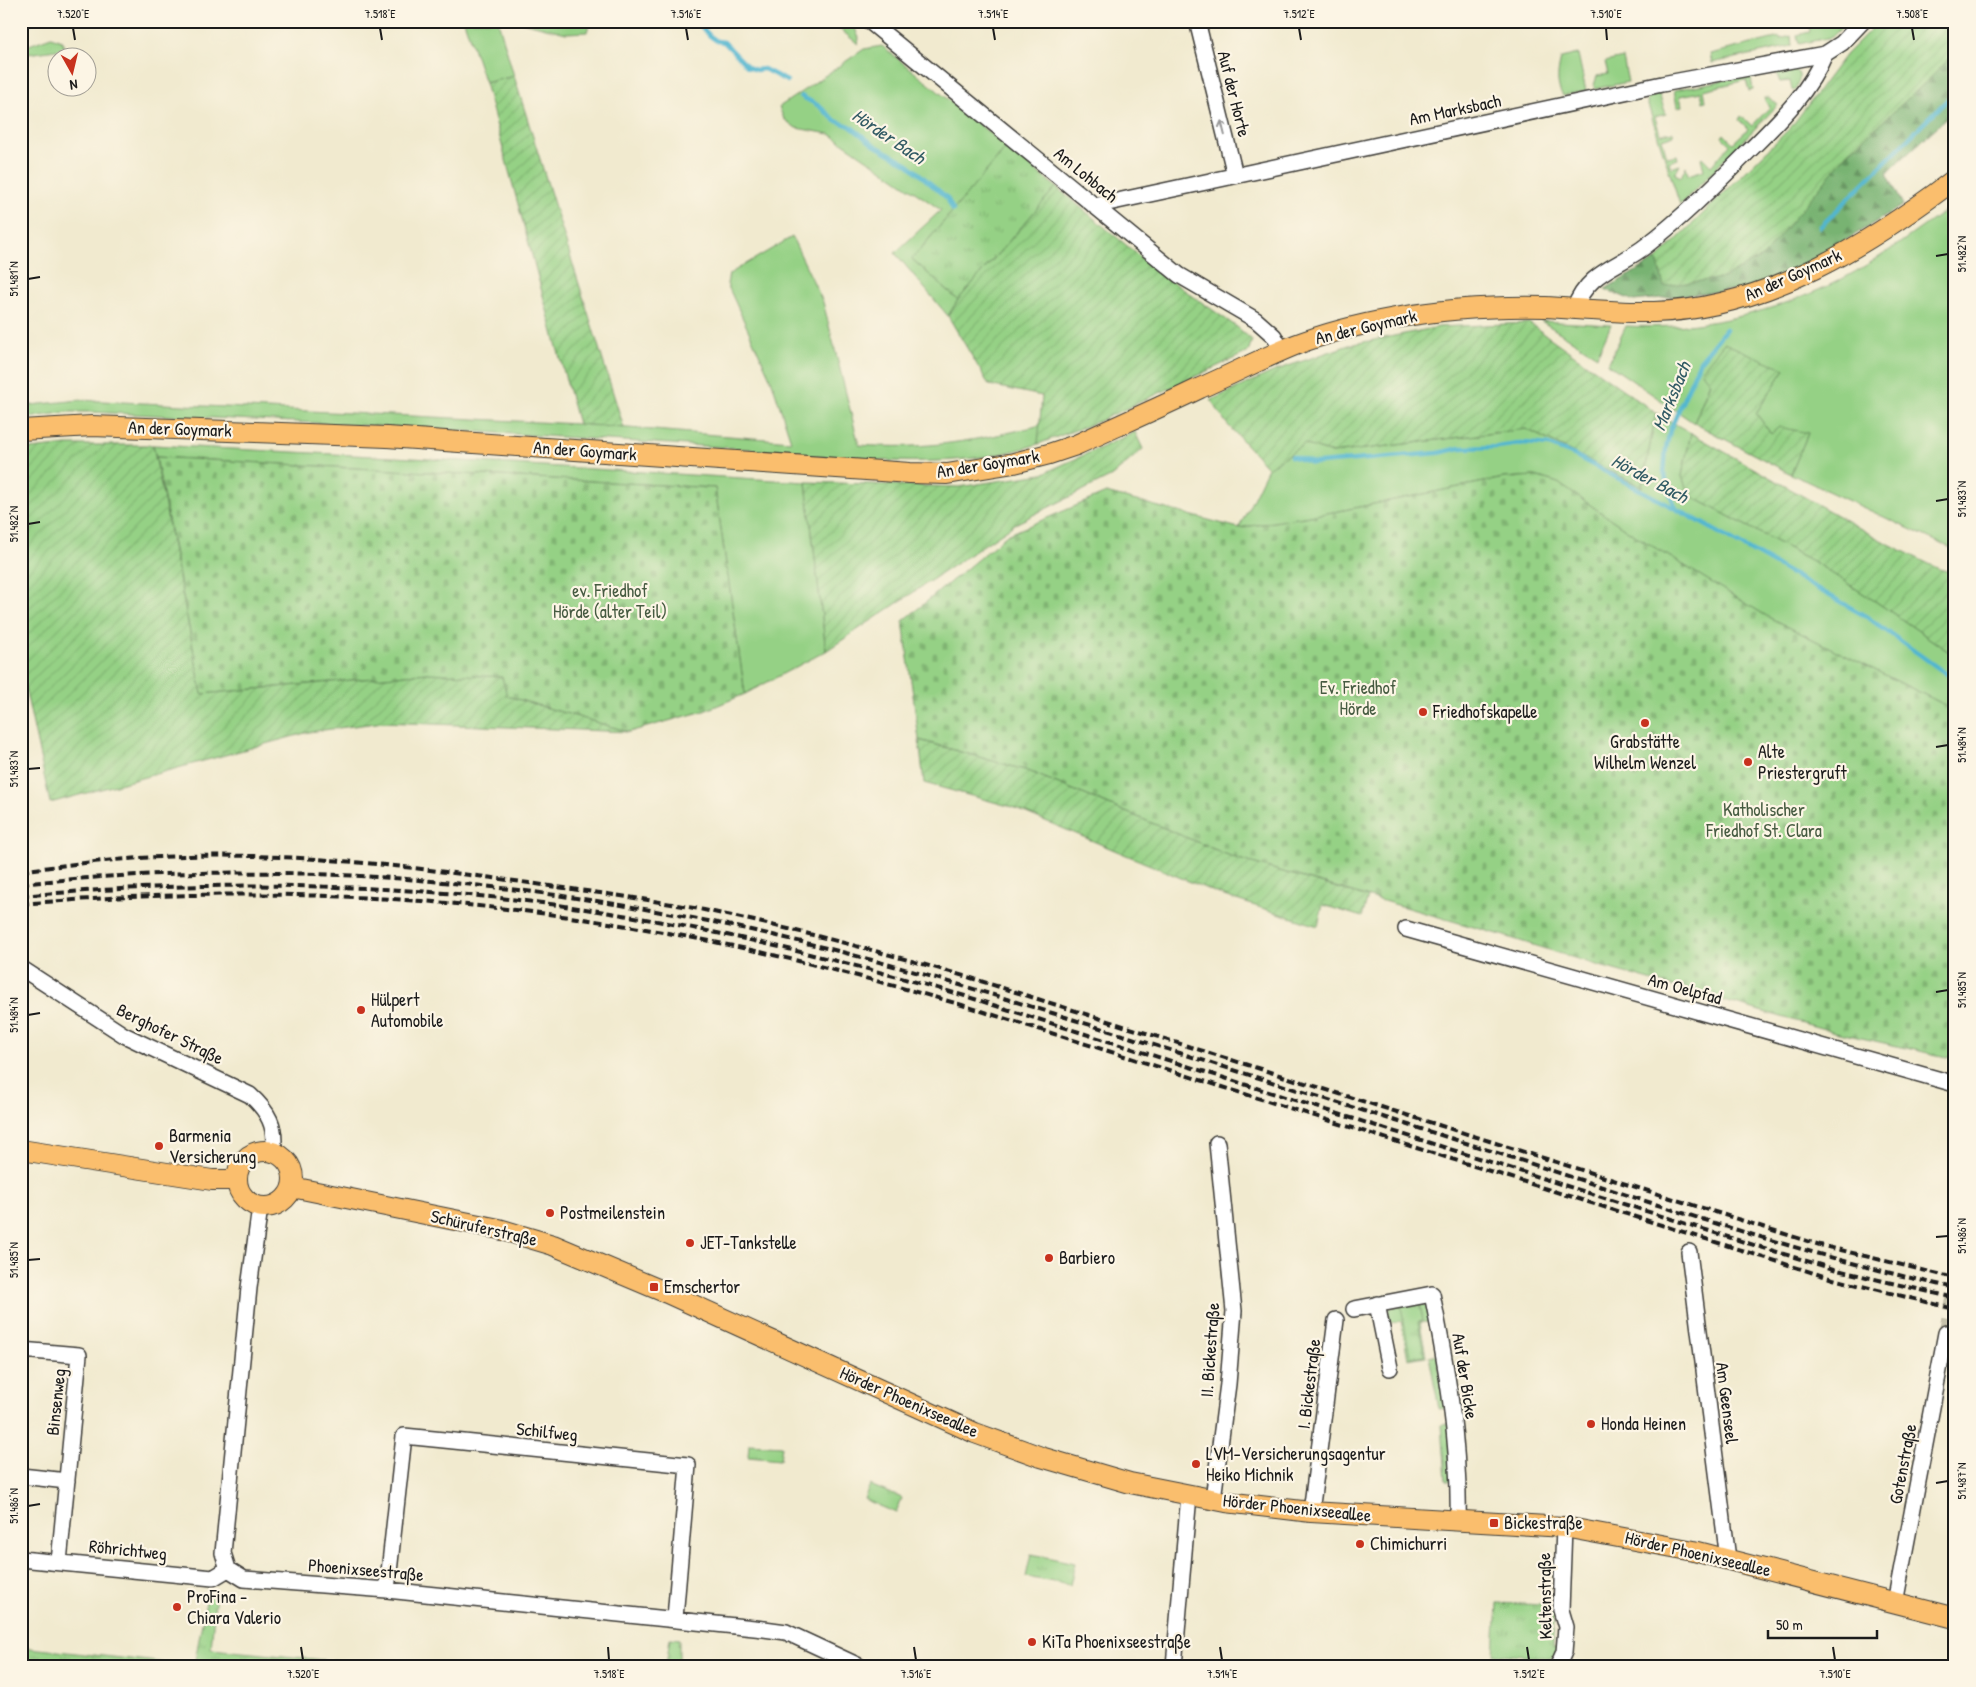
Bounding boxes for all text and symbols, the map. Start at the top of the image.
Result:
text: 7.520°E [57,5,90,22]
text: 7.518°E [364,5,396,22]
text: 7.516°E [671,5,702,22]
text: 7.514°E [978,5,1009,22]
text: 7.512°E [1283,5,1316,22]
text: 7.510°E [1590,5,1622,22]
text: 7.508°E [1896,5,1929,22]
north arrow [48,48,98,98]
street label: Auf der Horte [1212,48,1257,140]
text: N [68,75,79,95]
street label: Am Marksbach [1407,87,1504,131]
water label: Hörder Bach [847,102,932,171]
one-way arrow [1218,120,1227,136]
street label: Am Lohbach [1049,141,1124,208]
text: 51.482°N [1953,236,1970,272]
street label: An der Goymark [1740,242,1846,307]
text: 51.481°N [5,261,22,297]
street label: An der Goymark [1313,303,1420,350]
water label: Marksbach [1645,356,1697,434]
street label: An der Goymark [128,414,233,443]
street label: An der Goymark [533,434,638,467]
street label: An der Goymark [935,443,1042,484]
water label: Hörder Bach [1607,447,1695,510]
text: 51.483°N [1953,481,1970,517]
text: 51.482°N [5,506,22,542]
park label: ev. Friedhof Hörde (alter Teil) [553,578,667,624]
park label: Ev. Friedhof Hörde [1320,675,1397,721]
place label: Friedhofskapelle [1432,699,1537,724]
marker: Friedhofskapelle [1417,706,1429,718]
marker: Grabstätte Wilhelm Wenzel [1639,717,1651,729]
text: 51.484°N [1953,727,1970,763]
place label: Grabstätte Wilhelm Wenzel [1594,729,1696,775]
place label: Alte Priestergruft [1758,739,1848,785]
text: 51.483°N [5,751,22,787]
marker: Alte Priestergruft [1742,756,1754,768]
park label: Katholischer Friedhof St. Clara [1705,797,1822,843]
street label: Am Oelpfad [1645,967,1725,1010]
text: 51.485°N [1953,972,1970,1008]
place label: Hülpert Automobile [371,987,443,1033]
text: 51.484°N [5,997,22,1033]
street label: Berghofer Straße [113,997,228,1070]
marker: Hülpert Automobile [355,1004,367,1016]
place label: Barmenia Versicherung [169,1123,256,1169]
marker: Barmenia Versicherung [153,1140,165,1152]
place label: Postmeilenstein [560,1200,665,1225]
street label: Schüruferstraße [428,1203,540,1252]
marker: Postmeilenstein [544,1207,556,1219]
text: 51.486°N [1953,1218,1970,1254]
place label: JET-Tankstelle [700,1230,797,1255]
marker: JET-Tankstelle [684,1237,696,1249]
text: 51.485°N [5,1242,22,1278]
place label: Barbiero [1059,1245,1115,1270]
marker: Barbiero [1043,1252,1055,1264]
place label: Emschertor [664,1274,740,1299]
marker: Emschertor [648,1281,660,1293]
street label: II. Bickestraße [1194,1302,1225,1398]
street label: Auf der Bicke [1446,1331,1485,1421]
street label: I. Bickestraße [1291,1337,1326,1431]
street label: Hörder Phoenixseeallee [836,1360,982,1443]
street label: Am Geenseel [1710,1361,1745,1446]
street label: Binsenweg [40,1367,71,1437]
place label: Honda Heinen [1601,1411,1686,1436]
street label: Schilfweg [515,1416,579,1447]
marker: Honda Heinen [1585,1418,1597,1430]
street label: Gotenstraße [1882,1422,1923,1506]
place label: LVM-Versicherungsagentur Heiko Michnik [1206,1441,1386,1487]
marker: LVM-Versicherungsagentur Heiko Michnik [1190,1458,1202,1470]
text: 51.487°N [1953,1463,1970,1499]
street label: Hörder Phoenixseeallee [1222,1487,1373,1528]
text: 51.486°N [5,1488,22,1524]
place label: Bickestraße [1504,1510,1583,1535]
marker: Bickestraße [1488,1517,1500,1529]
street label: Hörder Phoenixseeallee [1623,1525,1774,1582]
place label: Chimichurri [1370,1531,1447,1556]
street label: Röhrichtweg [88,1533,168,1566]
marker: Chimichurri [1354,1538,1366,1550]
street label: Phoenixseestraße [307,1552,425,1587]
street label: Keltenstraße [1531,1552,1558,1640]
place label: ProFina - Chiara Valerio [187,1584,281,1630]
marker: ProFina - Chiara Valerio [171,1601,183,1613]
scale bar [1768,1607,1877,1639]
text: 50 m [1776,1614,1803,1635]
place label: KiTa Phoenixseestraße [1042,1629,1191,1654]
marker: KiTa Phoenixseestraße [1026,1636,1038,1648]
text: 7.520°E [287,1665,320,1682]
text: 7.518°E [593,1665,625,1682]
text: 7.516°E [901,1665,932,1682]
text: 7.514°E [1207,1665,1238,1682]
text: 7.512°E [1513,1665,1546,1682]
text: 7.510°E [1819,1665,1851,1682]

